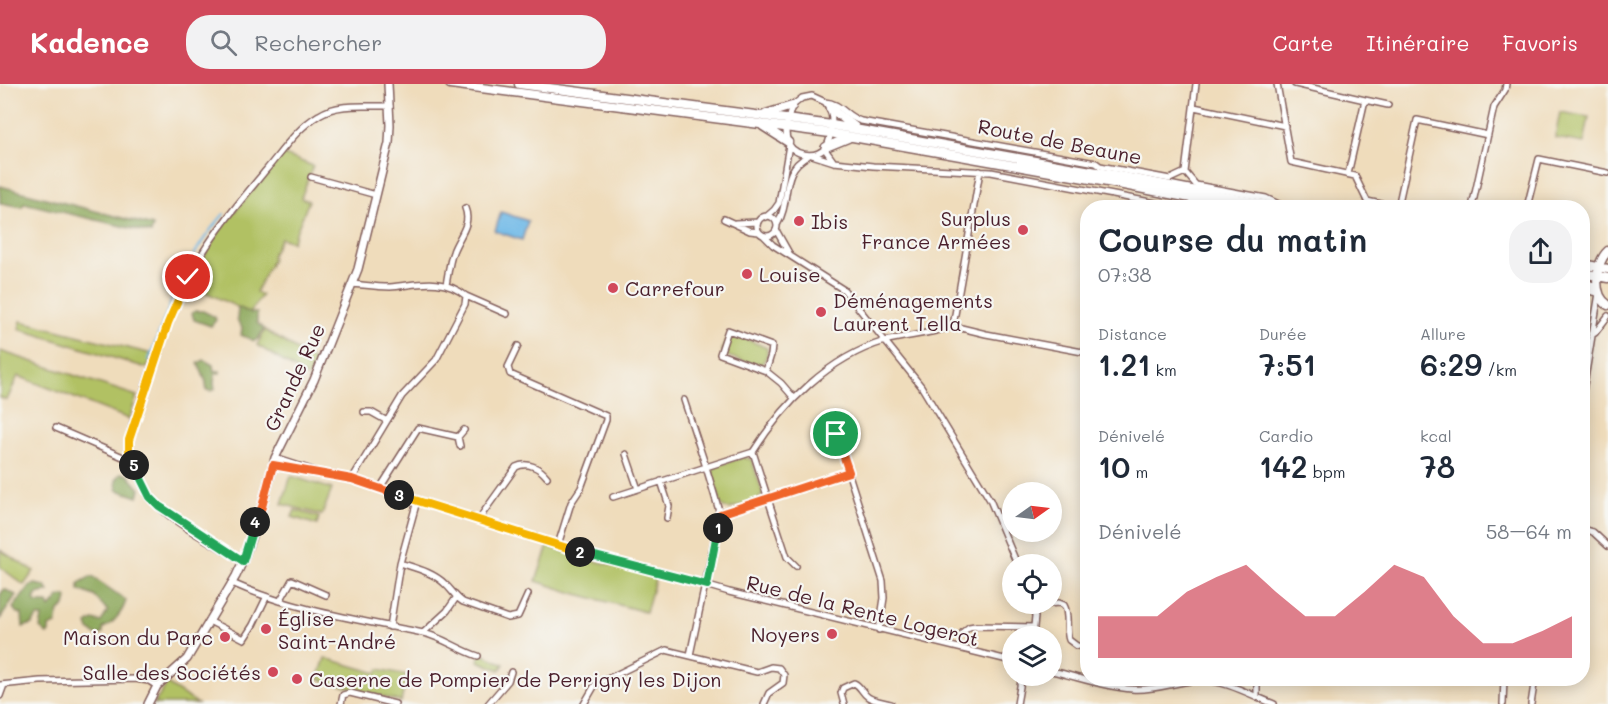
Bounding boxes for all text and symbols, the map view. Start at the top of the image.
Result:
search box [186,15,606,69]
text: Kadence [30,24,150,60]
icon: search [207,26,240,59]
text: Rechercher [255,28,382,57]
text: Carte [1272,29,1333,56]
text: Itinéraire [1366,29,1469,56]
text: Favoris [1502,29,1578,56]
street label: Route de Beaune [976,112,1144,170]
place label: Surplus France Armées [861,205,1011,254]
place label: Ibis [811,208,848,234]
marker: Ibis [792,214,806,228]
text: Course du matin [1098,217,1367,260]
button: share [1509,220,1572,283]
marker: Surplus France Armées [1016,223,1030,237]
pin [162,251,213,302]
icon: check [171,260,204,293]
place label: Louise [759,261,821,287]
text: 07:38 [1098,261,1151,287]
marker: Louise [740,267,754,281]
place label: Carrefour [625,275,725,301]
marker: Carrefour [606,281,620,295]
place label: Déménagements Laurent Tella [833,287,993,336]
marker: Déménagements Laurent Tella [814,305,828,319]
street label: Grande Rue [258,319,330,435]
text: Distance [1098,323,1167,344]
text: Durée [1259,323,1307,344]
text: Allure [1420,323,1466,344]
text: 1.21 [1098,344,1151,384]
text: 7:51 [1259,344,1316,384]
text: 6:29 [1420,344,1482,384]
text: km [1151,359,1177,380]
text: /km [1482,359,1517,380]
pin [810,408,861,459]
icon: arrive [819,417,852,450]
text: Dénivelé [1098,425,1165,446]
text: Cardio [1259,425,1313,446]
text: kcal [1420,425,1452,446]
text: 10 [1098,446,1130,486]
text: 142 [1259,446,1308,486]
text: 78 [1420,446,1455,486]
pin: 5 [119,450,149,480]
text: 5 [129,454,139,475]
text: m [1130,461,1148,482]
text: bpm [1308,461,1346,482]
pin: 3 [384,480,414,510]
north arrow [1002,482,1062,542]
map controls [1002,482,1062,686]
text: 3 [394,484,404,505]
pin: 4 [240,507,270,537]
text: 4 [250,511,260,532]
pin: 1 [703,513,733,543]
text: 1 [714,517,722,538]
text: Dénivelé [1098,518,1182,544]
text: 58–64 m [1486,518,1572,544]
pin: 2 [565,537,595,567]
text: 2 [576,541,584,562]
button: locate [1002,554,1062,614]
street label: Rue de la Rente Logerot [744,568,982,652]
place label: Église Saint-André [278,605,396,654]
place label: Noyers [751,621,820,647]
marker: Église Saint-André [259,622,273,636]
place label: Maison du Parc [63,624,213,650]
button: layers [1002,626,1062,686]
marker: Noyers [825,627,839,641]
marker: Maison du Parc [218,630,232,644]
place label: Salle des Sociétés [83,659,261,685]
marker: Salle des Sociétés [266,665,280,679]
place label: Caserne de Pompier de Perrigny les Dijon [309,666,721,692]
marker: Caserne de Pompier de Perrigny les Dijon [290,672,304,686]

